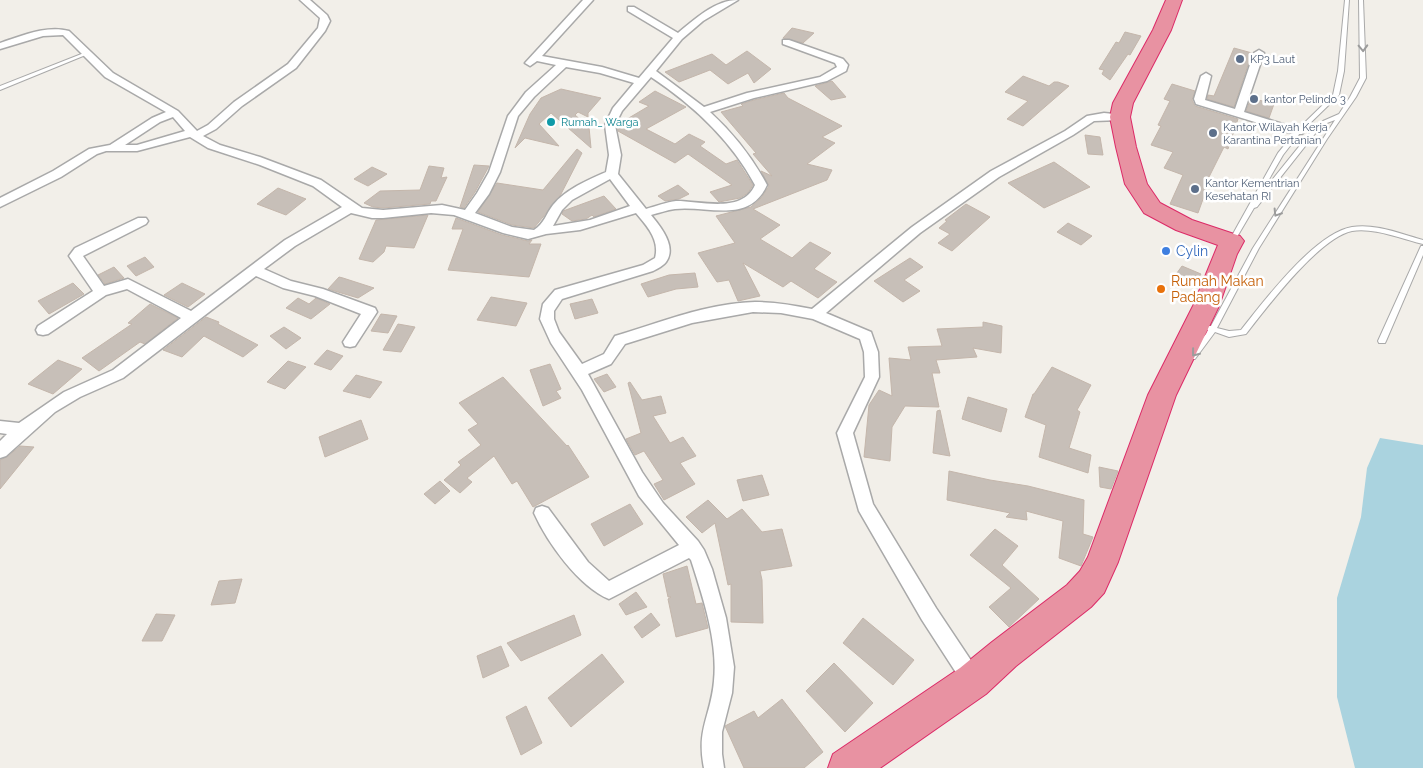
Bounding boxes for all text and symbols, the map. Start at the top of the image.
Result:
one-way arrow [1357,45,1368,53]
marker: KP3 Laut [1234,53,1246,65]
place label: KP3 Laut [1250,53,1296,66]
marker: kantor Pelindo 3 [1248,93,1260,105]
place label: kantor Pelindo 3 [1264,93,1346,106]
marker: Rumah_ Warga [545,116,557,128]
place label: Rumah_ Warga [561,116,639,129]
place label: Kantor Wilayah Kerja Karantina Pertanian [1223,121,1328,147]
marker: Kantor Wilayah Kerja Karantina Pertanian [1207,127,1219,139]
place label: Kantor Kementrian Kesehatan RI [1205,177,1299,203]
marker: Kantor Kementrian Kesehatan RI [1189,183,1201,195]
one-way arrow [1274,208,1284,217]
place label: Cylin [1176,243,1208,259]
marker: Cylin [1160,245,1172,257]
place label: Rumah Makan Padang [1171,273,1264,305]
marker: Rumah Makan Padang [1155,283,1167,295]
one-way arrow [1192,347,1201,357]

